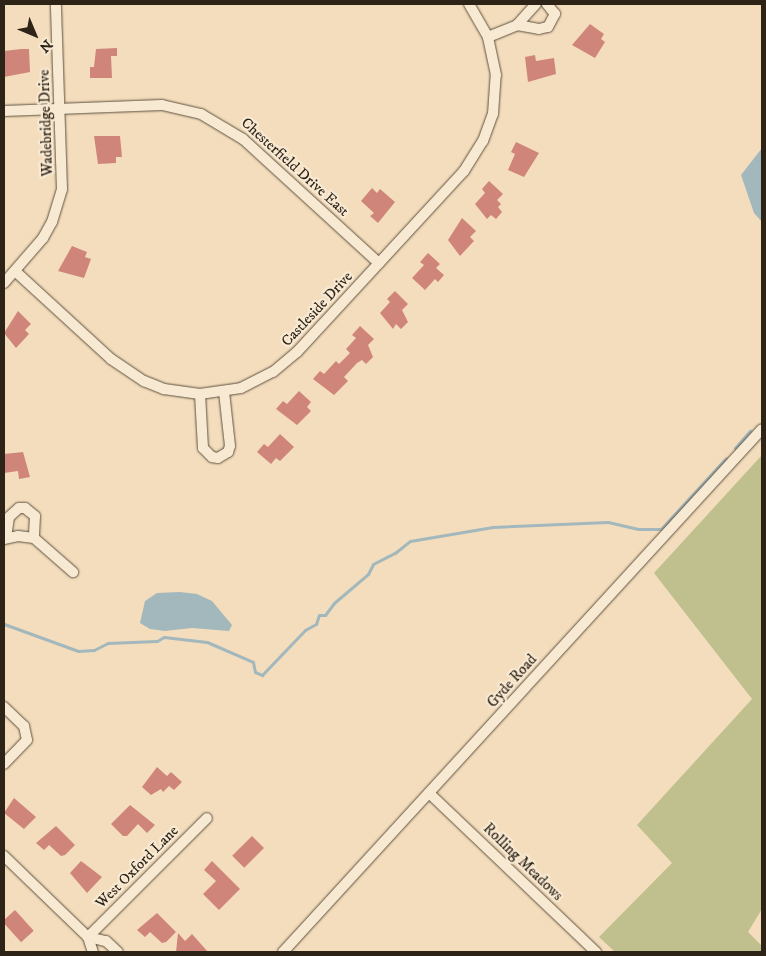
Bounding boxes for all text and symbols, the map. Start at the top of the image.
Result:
north arrow [10,10,60,60]
text: N [35,35,56,56]
street label: Wadebridge Drive [35,69,57,177]
street label: Chesterfield Drive East [237,114,353,220]
street label: Castleside Drive [278,268,356,350]
street label: Gyde Road [483,651,541,711]
street label: Rolling Meadows [479,819,567,905]
street label: West Oxford Lane [92,822,182,912]

